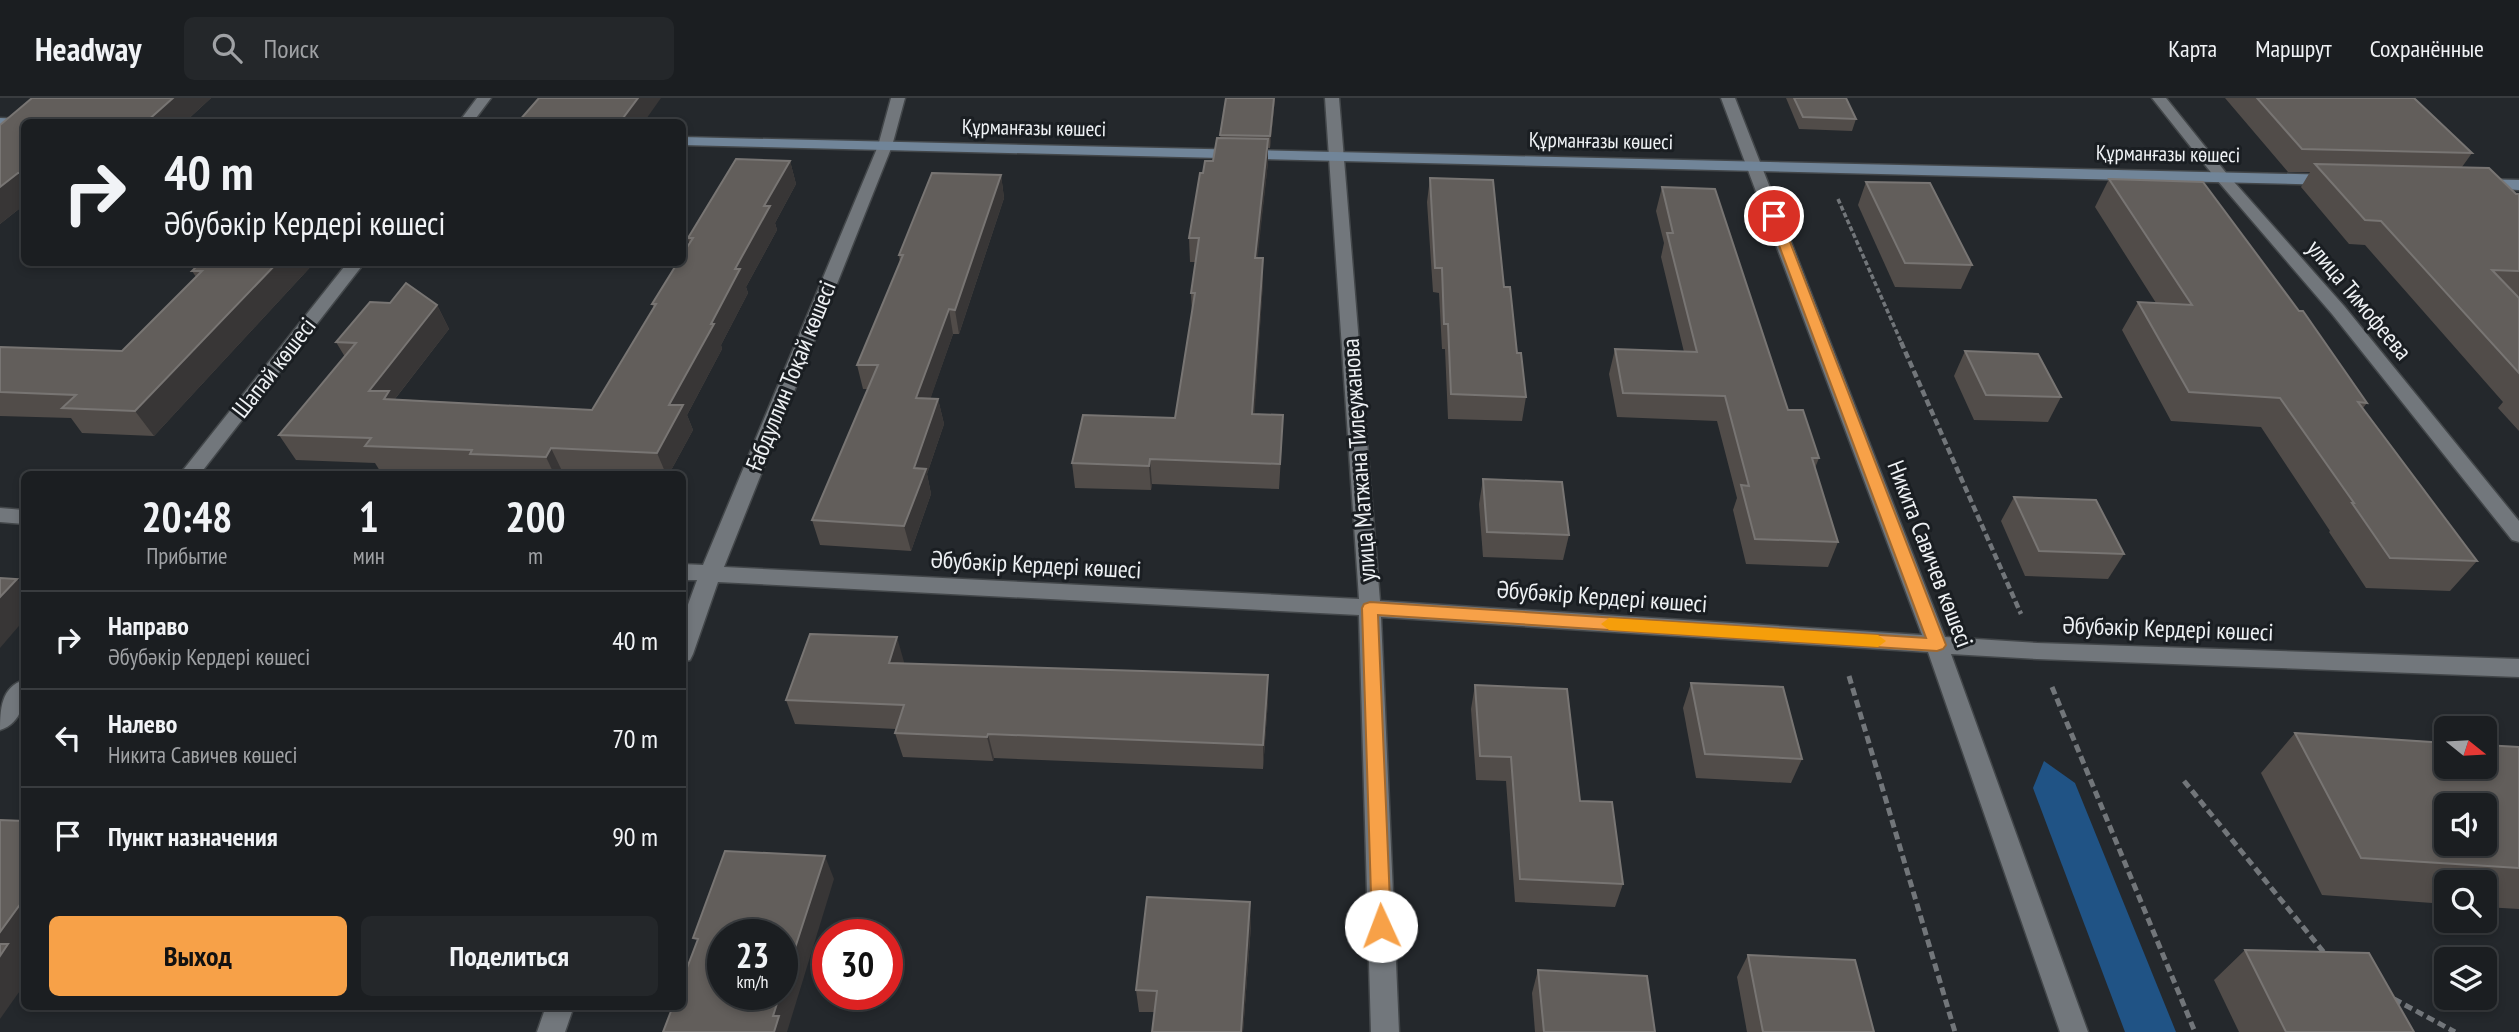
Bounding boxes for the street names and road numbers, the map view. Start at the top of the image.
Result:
street label: Құрманғазы көшесі [962,113,1106,142]
street label: Құрманғазы көшесі [1529,126,1673,155]
street label: Құрманғазы көшесі [2096,139,2240,168]
street label: улица Тимофеева [2300,233,2419,366]
street label: Ғабдуллин Тоқай көшесі [738,276,843,475]
street label: Шапай көшесі [225,311,322,424]
street label: улица Матжана Тилеужанова [1335,337,1382,583]
street label: Никита Савичев көшесі [1881,456,1980,652]
street label: Әбубәкір Кердері көшесі [930,543,1142,586]
street label: Әбубәкір Кердері көшесі [1496,574,1708,619]
street label: Әбубәкір Кердері көшесі [2062,609,2274,648]

